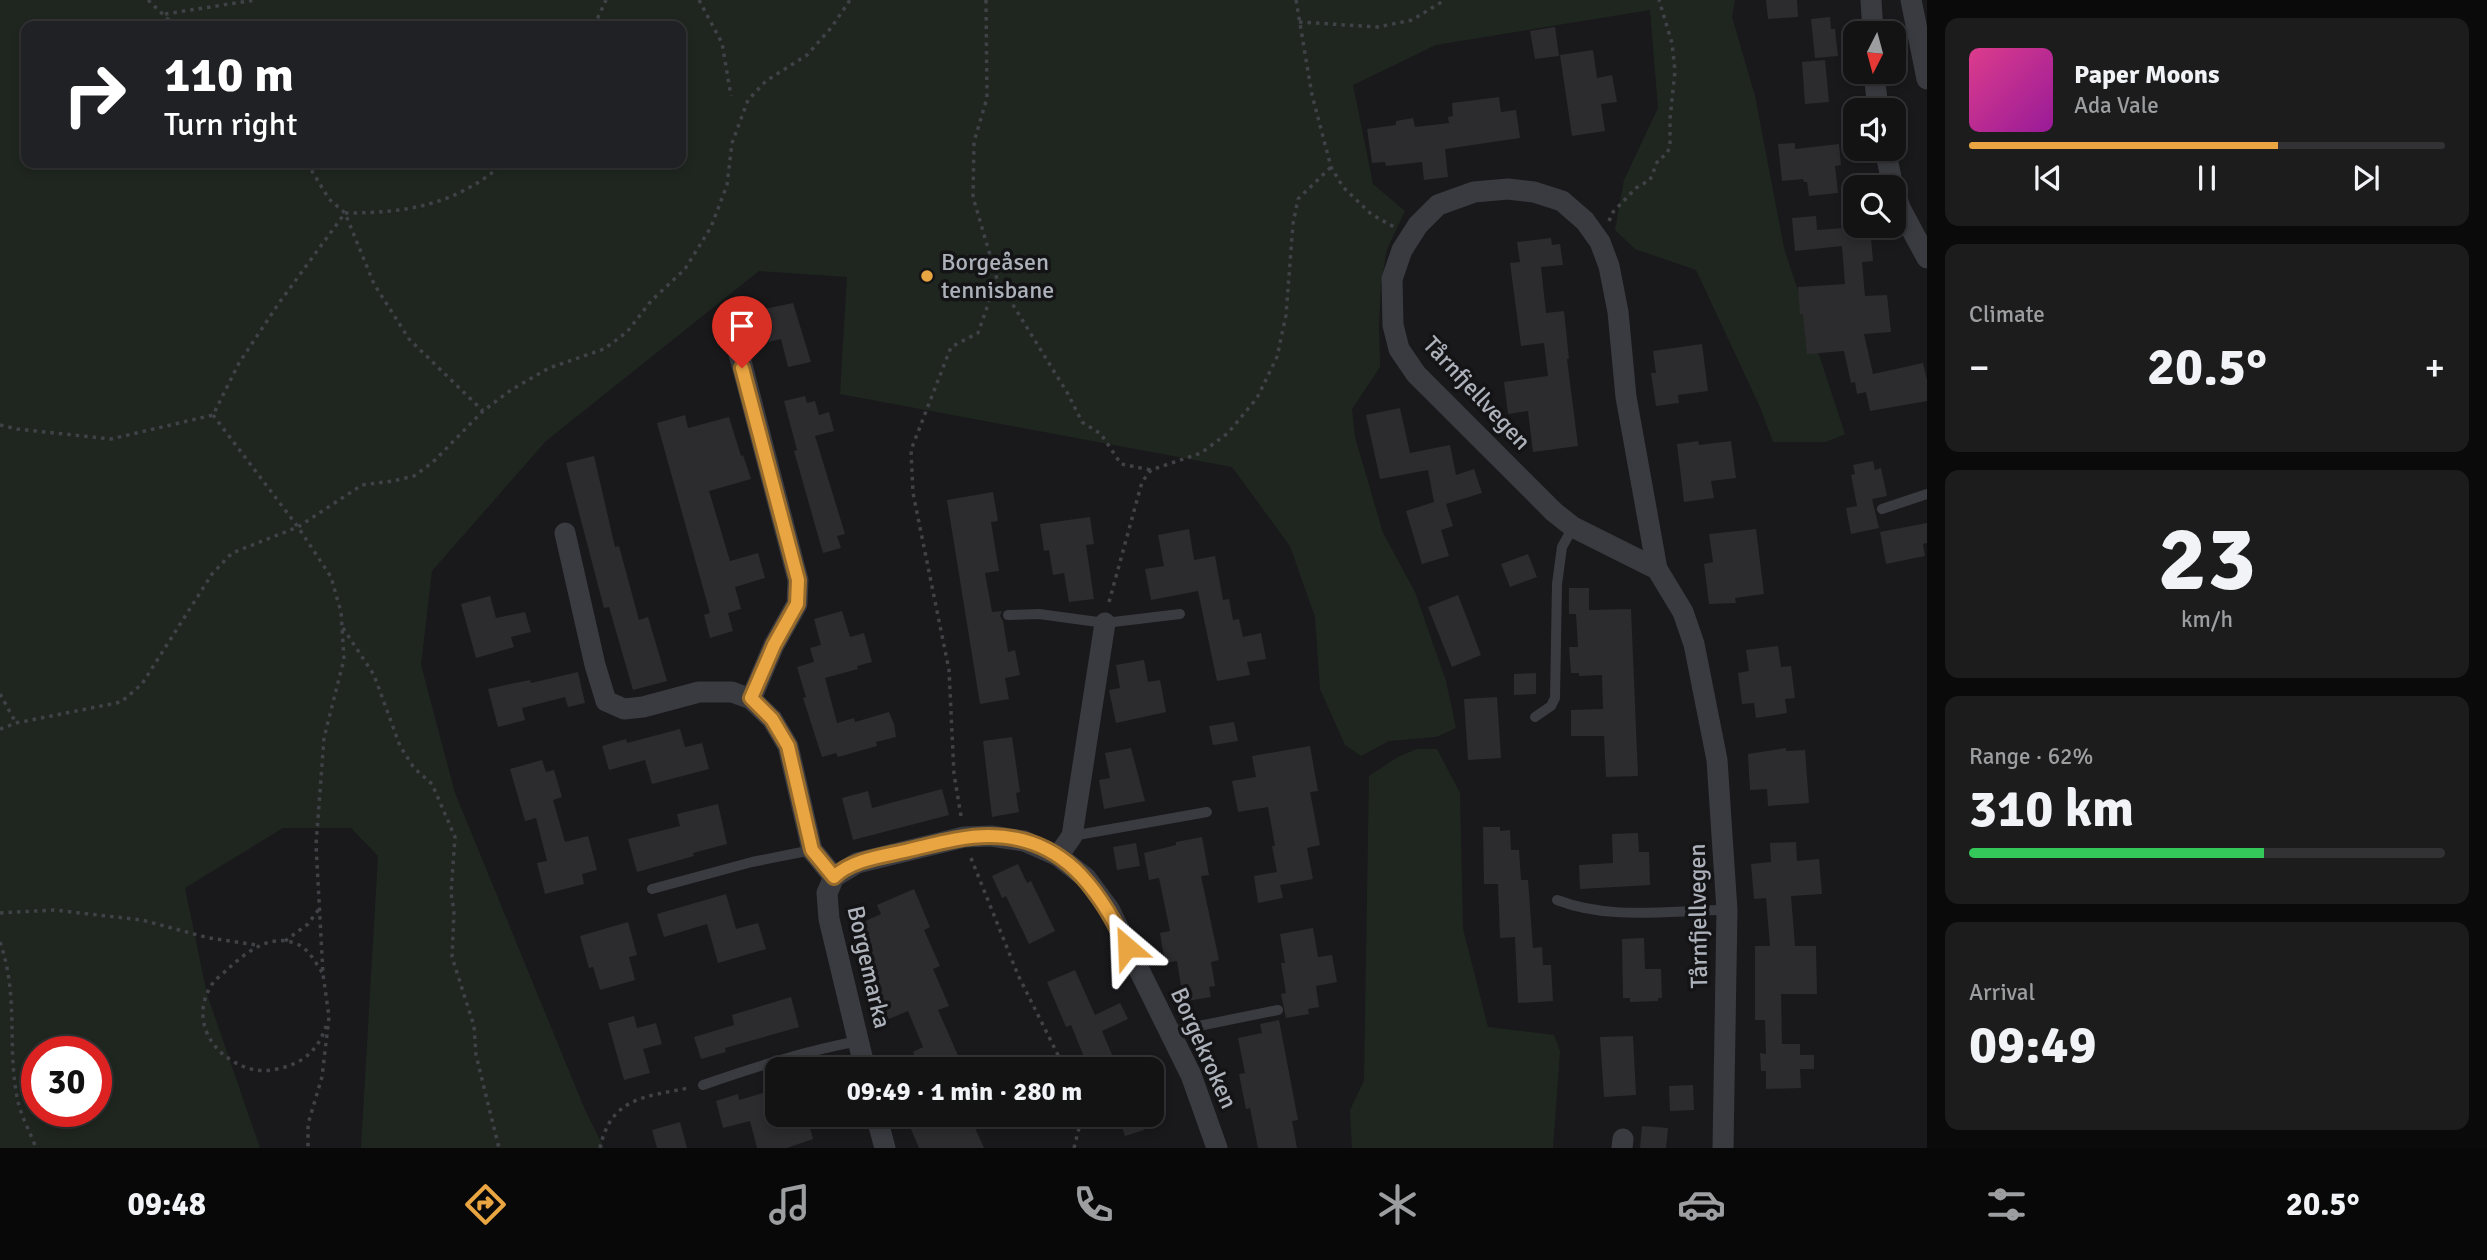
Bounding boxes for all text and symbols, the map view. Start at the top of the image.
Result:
north arrow [1843,21,1906,84]
map controls [1843,21,1906,238]
text: 110 m [164,45,294,105]
icon: right [49,49,140,140]
text: Paper Moons [2074,59,2220,91]
text: Ada Vale [2074,91,2159,120]
button: sound [1843,98,1906,161]
text: Turn right [164,105,297,144]
icon: previous [2029,159,2067,197]
icon: pause [2188,159,2226,197]
icon: next [2347,159,2385,197]
button: search [1843,175,1906,238]
place label: Borgeåsen tennisbane [941,247,1054,305]
marker: Borgeåsen tennisbane [919,268,935,284]
pin [712,296,772,368]
text: Climate [1969,300,2045,329]
icon: arrive [723,307,761,345]
street label: Tårnfjellvegen [1417,330,1537,456]
text: 20.5° [2147,335,2267,399]
text: − [1969,344,1990,391]
text: + [2424,344,2445,391]
text: 23 [2158,503,2256,616]
text: km/h [2181,605,2233,634]
text: Range · 62% [1969,742,2093,771]
text: 310 km [1969,777,2134,841]
street label: Tårnfjellvegen [1682,843,1714,989]
street label: Borgemarka [840,903,898,1031]
position arrow [1090,910,1164,984]
text: Arrival [1969,978,2035,1007]
street label: Borgekroken [1164,983,1244,1113]
text: 09:49 [1969,1013,2097,1077]
speed limit sign: 30 [21,1036,112,1127]
text: 09:49 · 1 min · 280 m [847,1076,1082,1108]
icon: directions [461,1180,510,1229]
icon: music [765,1180,814,1229]
icon: phone [1069,1180,1118,1229]
icon: climate [1373,1180,1422,1229]
icon: car [1677,1180,1726,1229]
icon: filters [1982,1180,2031,1229]
text: 09:48 [128,1185,206,1224]
text: 20.5° [2286,1185,2359,1224]

